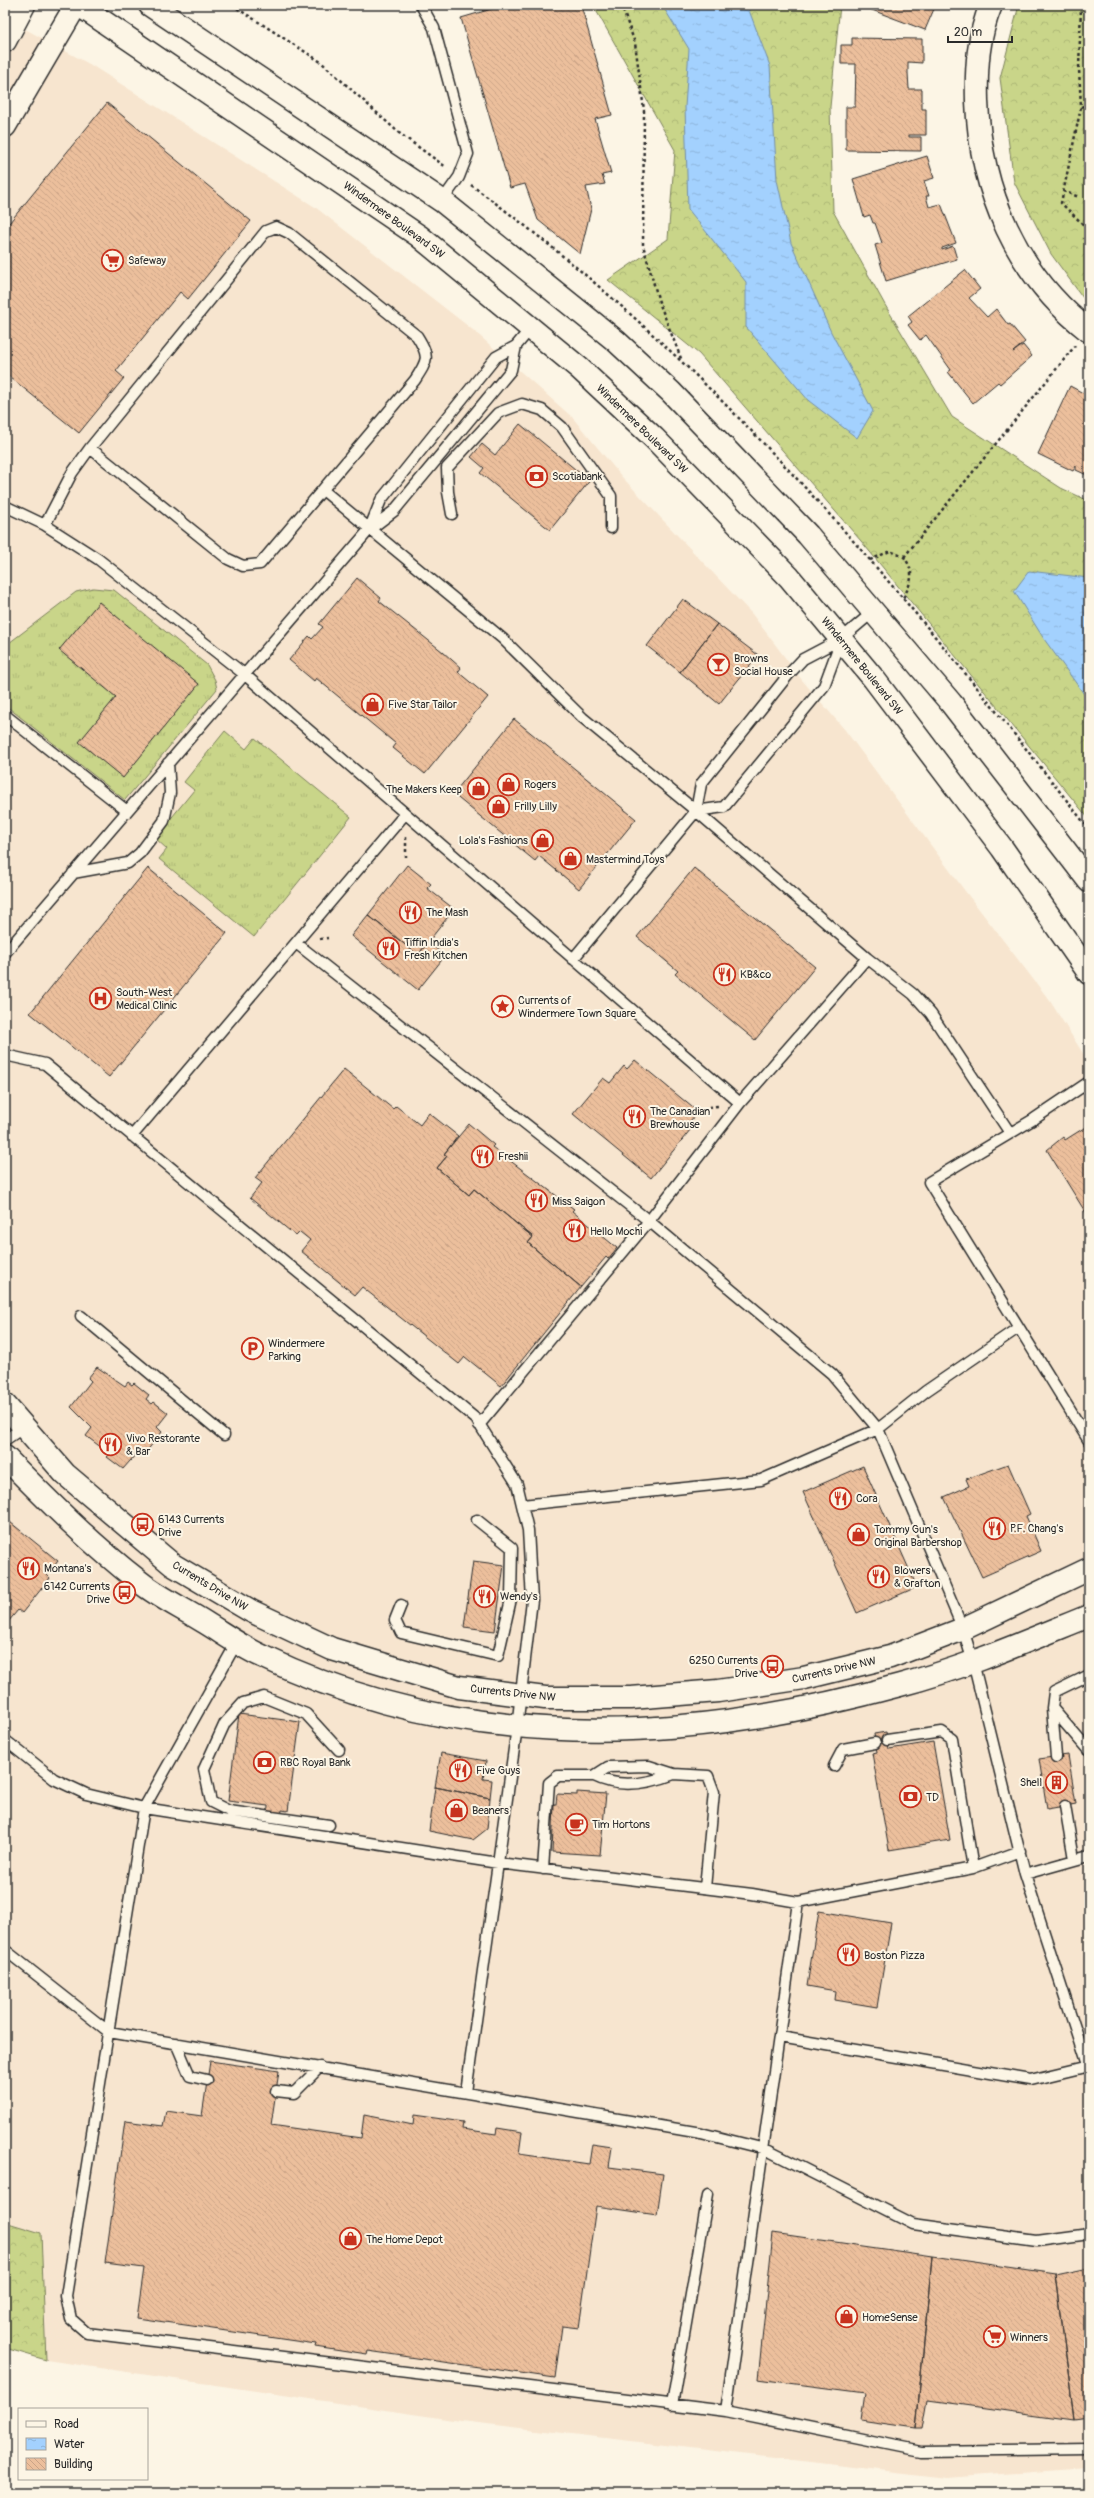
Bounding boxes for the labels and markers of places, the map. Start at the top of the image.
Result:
supermarket icon: Safeway [99,247,125,273]
place label: Safeway [128,254,166,267]
bank icon: Scotiabank [524,463,550,489]
place label: Scotiabank [552,470,603,483]
bar icon: Browns Social House [706,651,732,677]
place label: Browns Social House [734,652,793,678]
shop icon: Five Star Tailor [359,691,385,717]
place label: Five Star Tailor [388,698,457,711]
shop icon: Rogers [496,771,522,797]
shop icon: The Makers Keep [465,776,491,802]
place label: Rogers [524,778,556,791]
place label: The Makers Keep [386,783,462,796]
shop icon: Frilly Lilly [485,793,511,819]
place label: Frilly Lilly [514,800,557,813]
shop icon: Lola's Fashions [530,827,556,853]
place label: Lola's Fashions [459,834,528,847]
shop icon: Mastermind Toys [557,846,583,872]
place label: Mastermind Toys [586,853,665,866]
restaurant icon: The Mash [398,899,424,925]
place label: The Mash [426,906,468,919]
restaurant icon: Tiffin India's Fresh Kitchen [375,935,401,961]
place label: Tiffin India's Fresh Kitchen [404,936,467,962]
restaurant icon: KB&co [712,961,738,987]
place label: KB&co [740,968,771,981]
hospital icon: South-West Medical Clinic [88,985,114,1011]
place label: South-West Medical Clinic [116,986,178,1012]
place icon: Currents of Windermere Town Square [489,993,515,1019]
place label: Currents of Windermere Town Square [518,994,636,1020]
restaurant icon: The Canadian Brewhouse [622,1104,648,1130]
place label: The Canadian Brewhouse [650,1105,710,1131]
restaurant icon: Freshii [469,1143,495,1169]
place label: Freshii [498,1150,528,1163]
restaurant icon: Miss Saigon [524,1188,550,1214]
place label: Miss Saigon [552,1195,605,1208]
restaurant icon: Hello Mochi [562,1218,588,1244]
place label: Hello Mochi [590,1225,642,1238]
parking icon: Windermere Parking [240,1336,266,1362]
place label: Windermere Parking [268,1337,325,1363]
restaurant icon: Vivo Restorante & Bar [97,1431,123,1457]
place label: Vivo Restorante & Bar [126,1432,200,1458]
restaurant icon: Cora [828,1485,854,1511]
place label: Cora [856,1492,878,1505]
bus stop icon: 6143 Currents Drive [130,1512,156,1538]
place label: 6143 Currents Drive [158,1513,224,1539]
restaurant icon: P.F. Chang's [981,1515,1007,1541]
shop icon: Tommy Gun's Original Barbershop [846,1522,872,1548]
place label: P.F. Chang's [1010,1522,1063,1535]
place label: Tommy Gun's Original Barbershop [874,1523,962,1549]
restaurant icon: Montana's [16,1555,42,1581]
place label: Montana's [44,1562,92,1575]
restaurant icon: Blowers & Grafton [865,1563,891,1589]
place label: Blowers & Grafton [894,1564,941,1590]
bus stop icon: 6142 Currents Drive [112,1579,138,1605]
place label: 6142 Currents Drive [44,1580,111,1606]
restaurant icon: Wendy's [471,1583,497,1609]
place label: Wendy's [500,1590,538,1603]
bus stop icon: 6250 Currents Drive [760,1653,786,1679]
place label: 6250 Currents Drive [689,1654,759,1680]
bank icon: RBC Royal Bank [251,1749,277,1775]
place label: RBC Royal Bank [280,1756,351,1769]
restaurant icon: Five Guys [448,1757,474,1783]
place label: Five Guys [476,1764,520,1777]
building icon: Shell [1044,1769,1070,1795]
place label: Shell [1020,1776,1042,1789]
bank icon: TD [898,1784,924,1810]
place label: TD [926,1791,939,1804]
shop icon: Beaners [444,1797,470,1823]
place label: Beaners [472,1804,509,1817]
cafe icon: Tim Hortons [564,1811,590,1837]
place label: Tim Hortons [592,1818,650,1831]
restaurant icon: Boston Pizza [836,1942,862,1968]
place label: Boston Pizza [864,1949,925,1962]
shop icon: The Home Depot [337,2226,363,2252]
place label: The Home Depot [366,2233,444,2246]
shop icon: HomeSense [833,2304,859,2330]
place label: HomeSense [862,2311,918,2324]
supermarket icon: Winners [981,2324,1007,2350]
place label: Winners [1010,2331,1048,2344]

